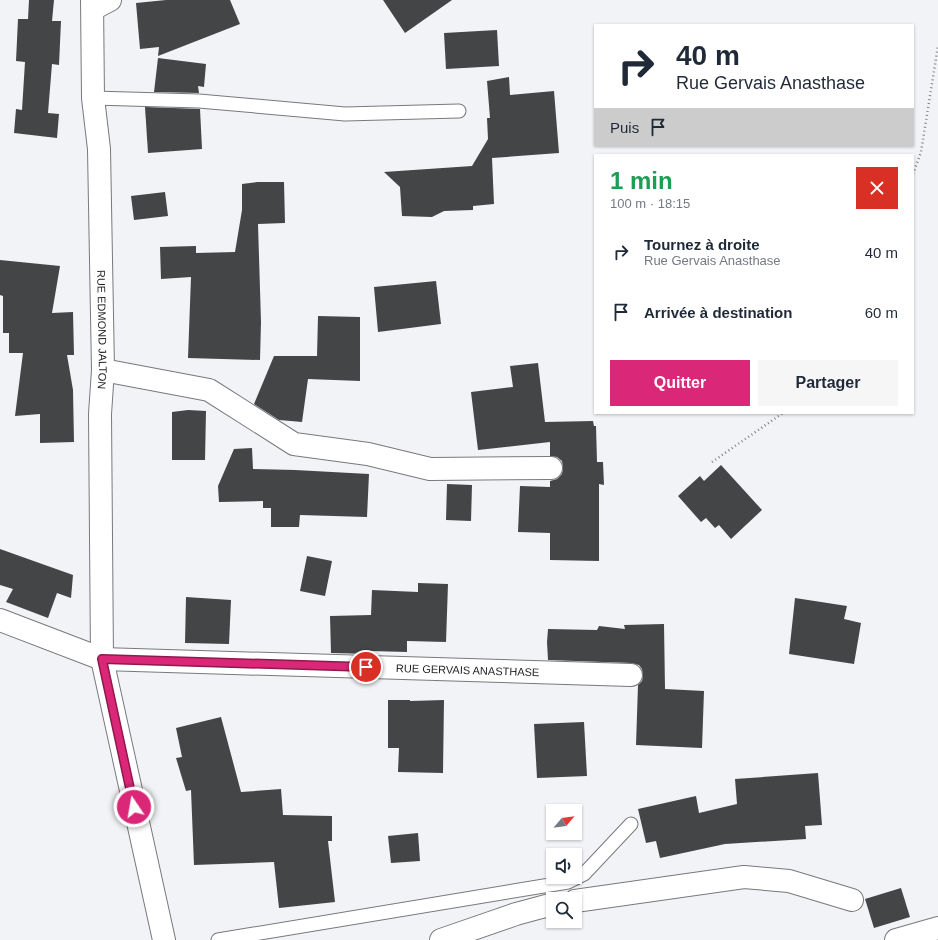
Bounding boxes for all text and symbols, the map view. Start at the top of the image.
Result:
icon: right [610,40,662,92]
text: 40 m [676,40,740,71]
text: Rue Gervais Anasthase [676,73,865,93]
icon: arrive [647,116,669,138]
text: Puis [610,119,639,136]
text: 1 min [610,167,673,194]
button: close [856,167,898,209]
text: 100 m · 18:15 [610,196,690,211]
text: Tournez à droite [644,236,760,253]
icon: right [610,241,632,263]
text: 40 m [865,244,898,261]
text: Rue Gervais Anasthase [644,253,781,268]
street label: RUE EDMOND JALTON [95,270,109,390]
icon: arrive [610,301,632,323]
text: Arrivée à destination [644,304,792,321]
text: 60 m [865,304,898,321]
button: Quitter [610,360,750,406]
button: Partager [758,360,898,406]
pin [349,650,383,684]
icon: arrive [355,656,377,678]
street label: RUE GERVAIS ANASTHASE [396,662,539,678]
position arrow [113,786,155,828]
north arrow [546,804,582,840]
map controls [546,804,582,928]
button: sound [546,848,582,884]
button: search [546,892,582,928]

